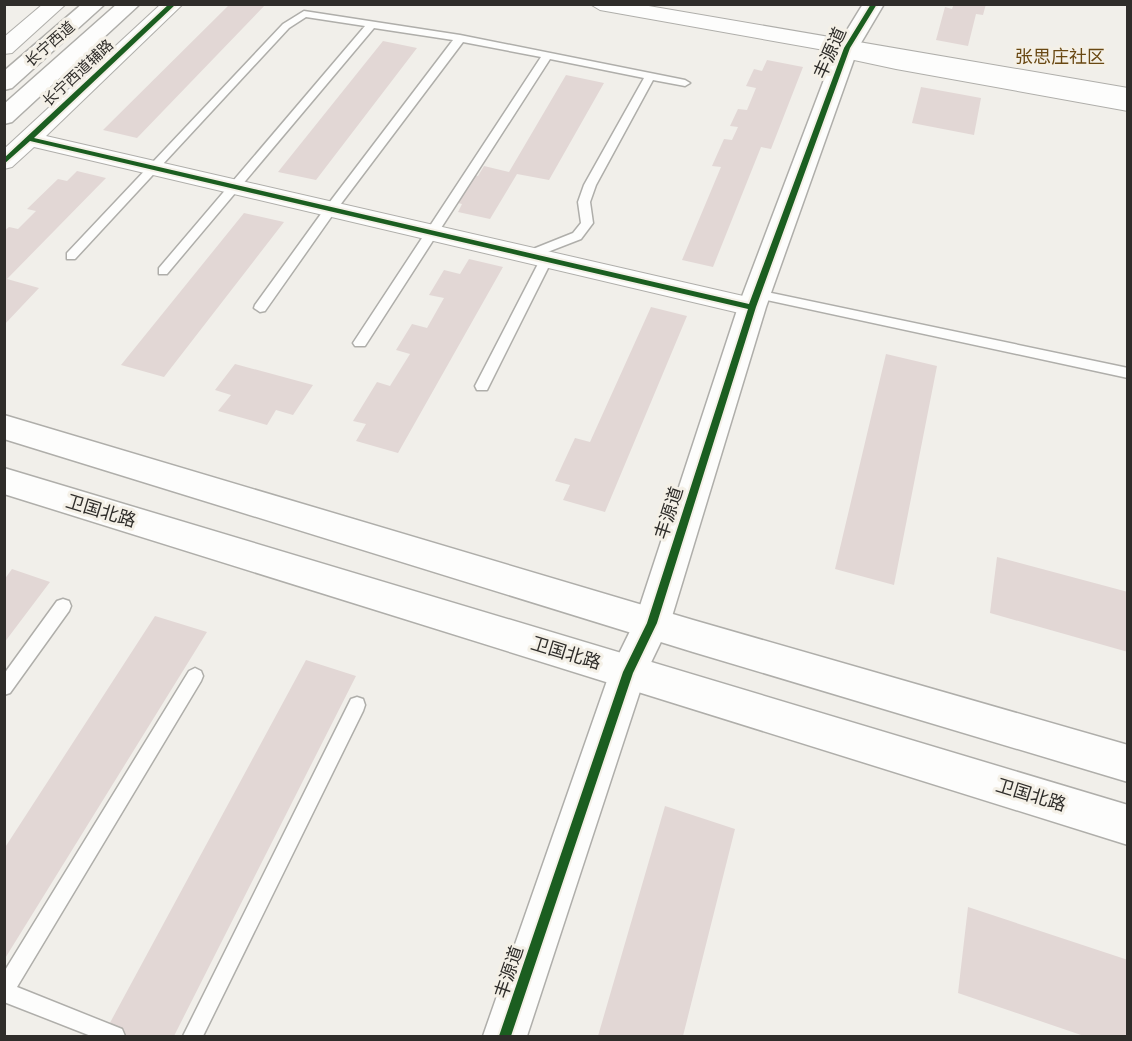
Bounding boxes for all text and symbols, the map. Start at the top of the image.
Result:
street label: 长宁西道 [20,16,79,70]
street label: 丰源道 [807,23,851,82]
street label: 长宁西道辅路 [38,34,117,110]
district label: 张思庄社区 [1015,44,1105,68]
street label: 丰源道 [648,483,688,542]
street label: 卫国北路 [63,488,139,532]
street label: 卫国北路 [528,630,604,674]
street label: 卫国北路 [993,772,1069,816]
street label: 丰源道 [488,942,528,1001]

